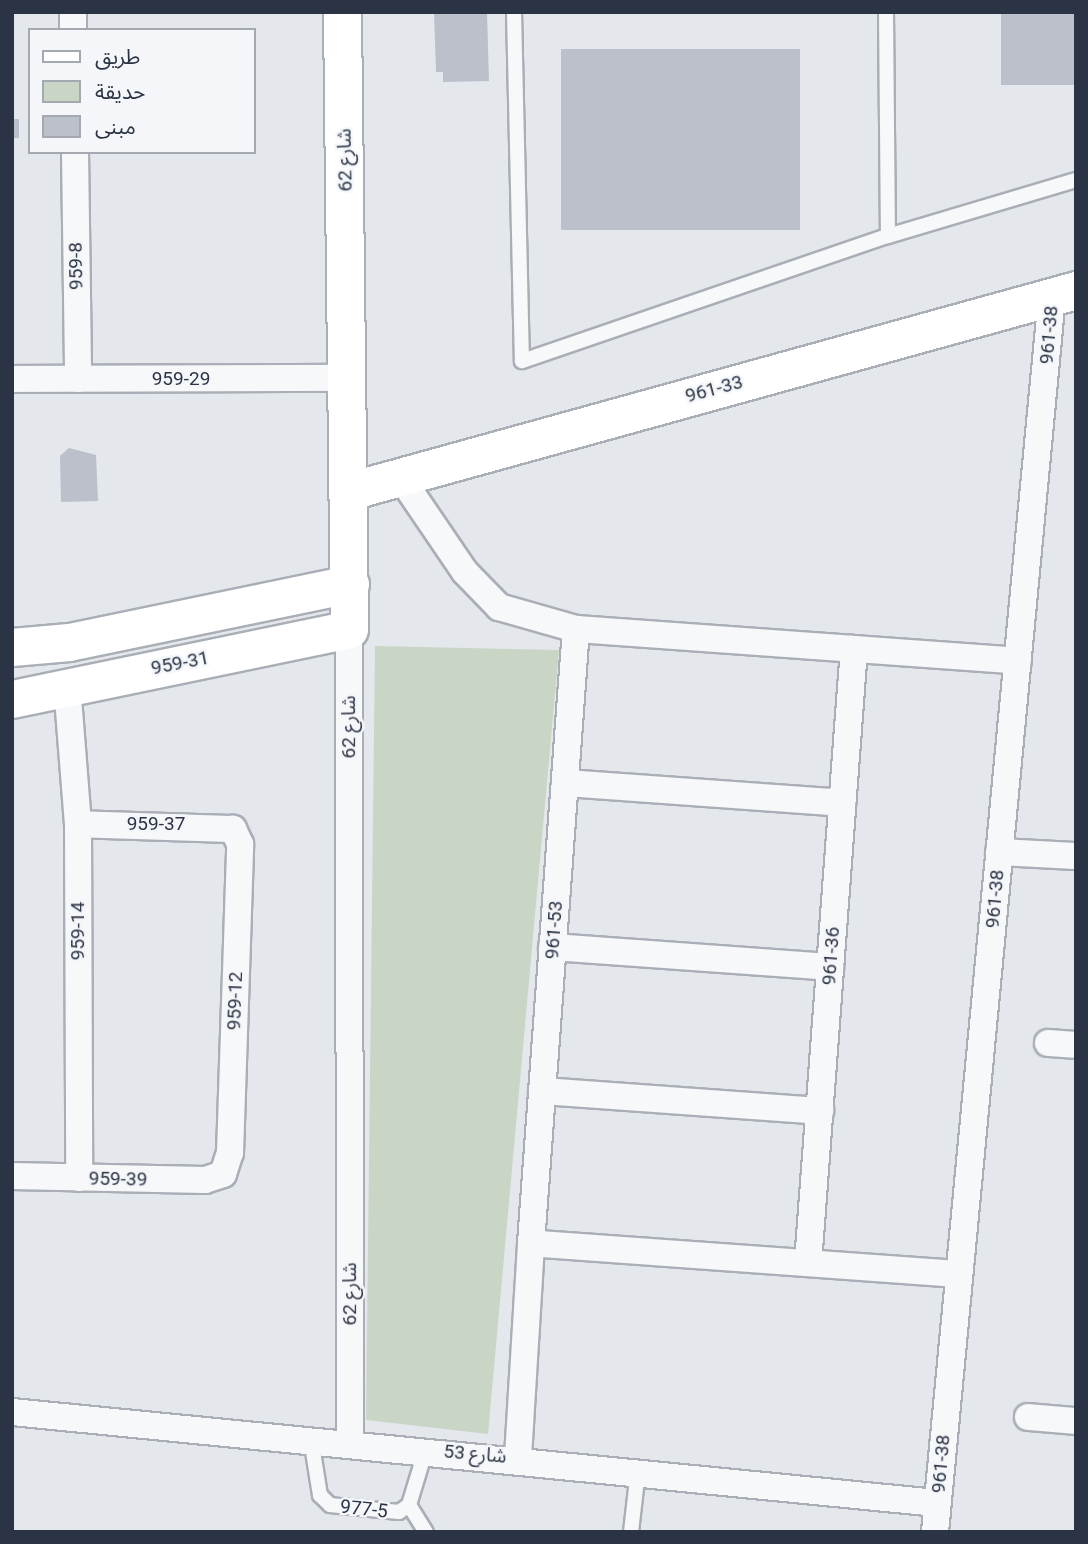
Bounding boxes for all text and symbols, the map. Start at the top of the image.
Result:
legend [28,28,256,154]
text: طريق [95,45,140,69]
text: حديقة [95,80,145,104]
text: مبنى [95,115,136,139]
street label: شارع 62 [333,128,357,192]
street label: 959-8 [64,242,88,290]
street label: 961-38 [1035,305,1063,365]
street label: 959-29 [152,368,210,390]
street label: 961-33 [683,370,745,408]
street label: 959-31 [149,646,211,680]
street label: شارع 62 [338,695,360,759]
street label: 959-37 [127,813,185,835]
street label: 961-38 [981,869,1009,929]
street label: 961-53 [541,900,567,960]
street label: 959-14 [67,902,89,960]
street label: 961-36 [818,926,844,986]
street label: 959-12 [223,971,247,1031]
street label: 959-39 [88,1167,148,1191]
street label: شارع 62 [339,1262,361,1326]
street label: 961-38 [927,1434,955,1494]
street label: شارع 53 [443,1440,507,1468]
street label: 977-5 [339,1495,389,1523]

